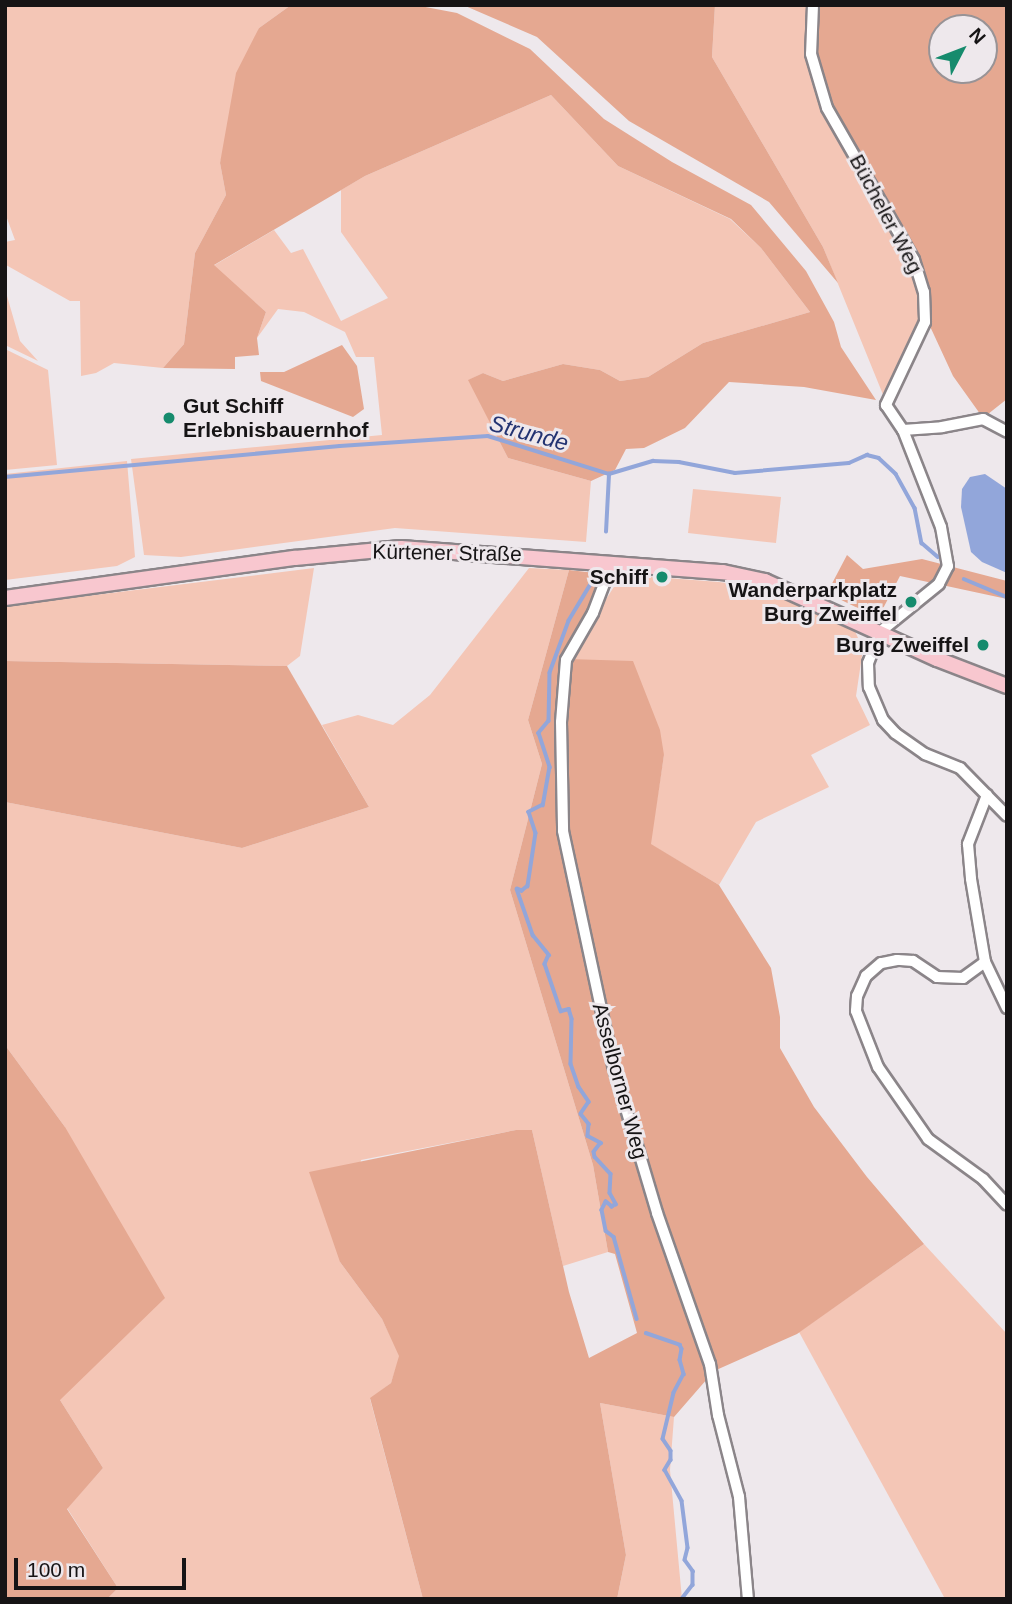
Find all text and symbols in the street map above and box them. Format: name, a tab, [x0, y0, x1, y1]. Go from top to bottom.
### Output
north arrow	[928, 14, 998, 84]
text: N	[965, 24, 990, 48]
street label: Bücheler Weg	[844, 150, 928, 278]
place label: Gut Schiff Erlebnisbauernhof	[183, 393, 369, 443]
water label: Strunde	[487, 409, 571, 457]
marker: Gut Schiff Erlebnisbauernhof	[161, 410, 177, 426]
street label: Kürtener Straße	[372, 539, 522, 567]
place label: Schiff	[590, 564, 648, 590]
marker: Schiff	[654, 569, 670, 585]
place label: Wanderparkplatz Burg Zweiffel	[729, 577, 897, 627]
marker: Wanderparkplatz Burg Zweiffel	[903, 594, 919, 610]
place label: Burg Zweiffel	[836, 632, 969, 658]
marker: Burg Zweiffel	[975, 637, 991, 653]
street label: Asselborner Weg	[587, 1000, 653, 1162]
scale bar	[18, 1544, 189, 1588]
text: 100 m	[27, 1558, 85, 1581]

